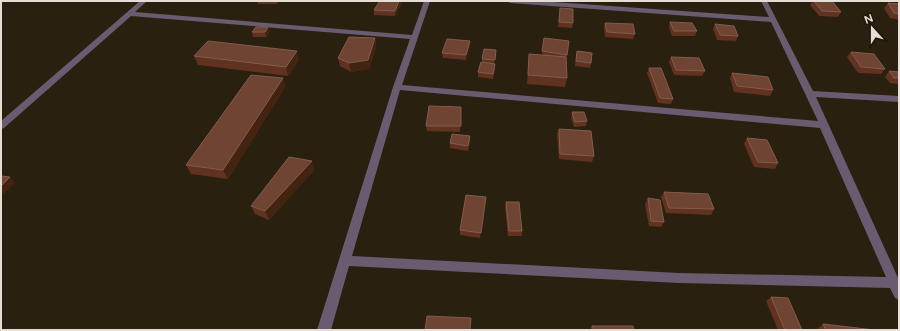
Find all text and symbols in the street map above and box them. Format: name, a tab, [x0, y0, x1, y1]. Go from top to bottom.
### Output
north arrow	[852, 8, 892, 48]
text: N	[862, 12, 875, 27]

